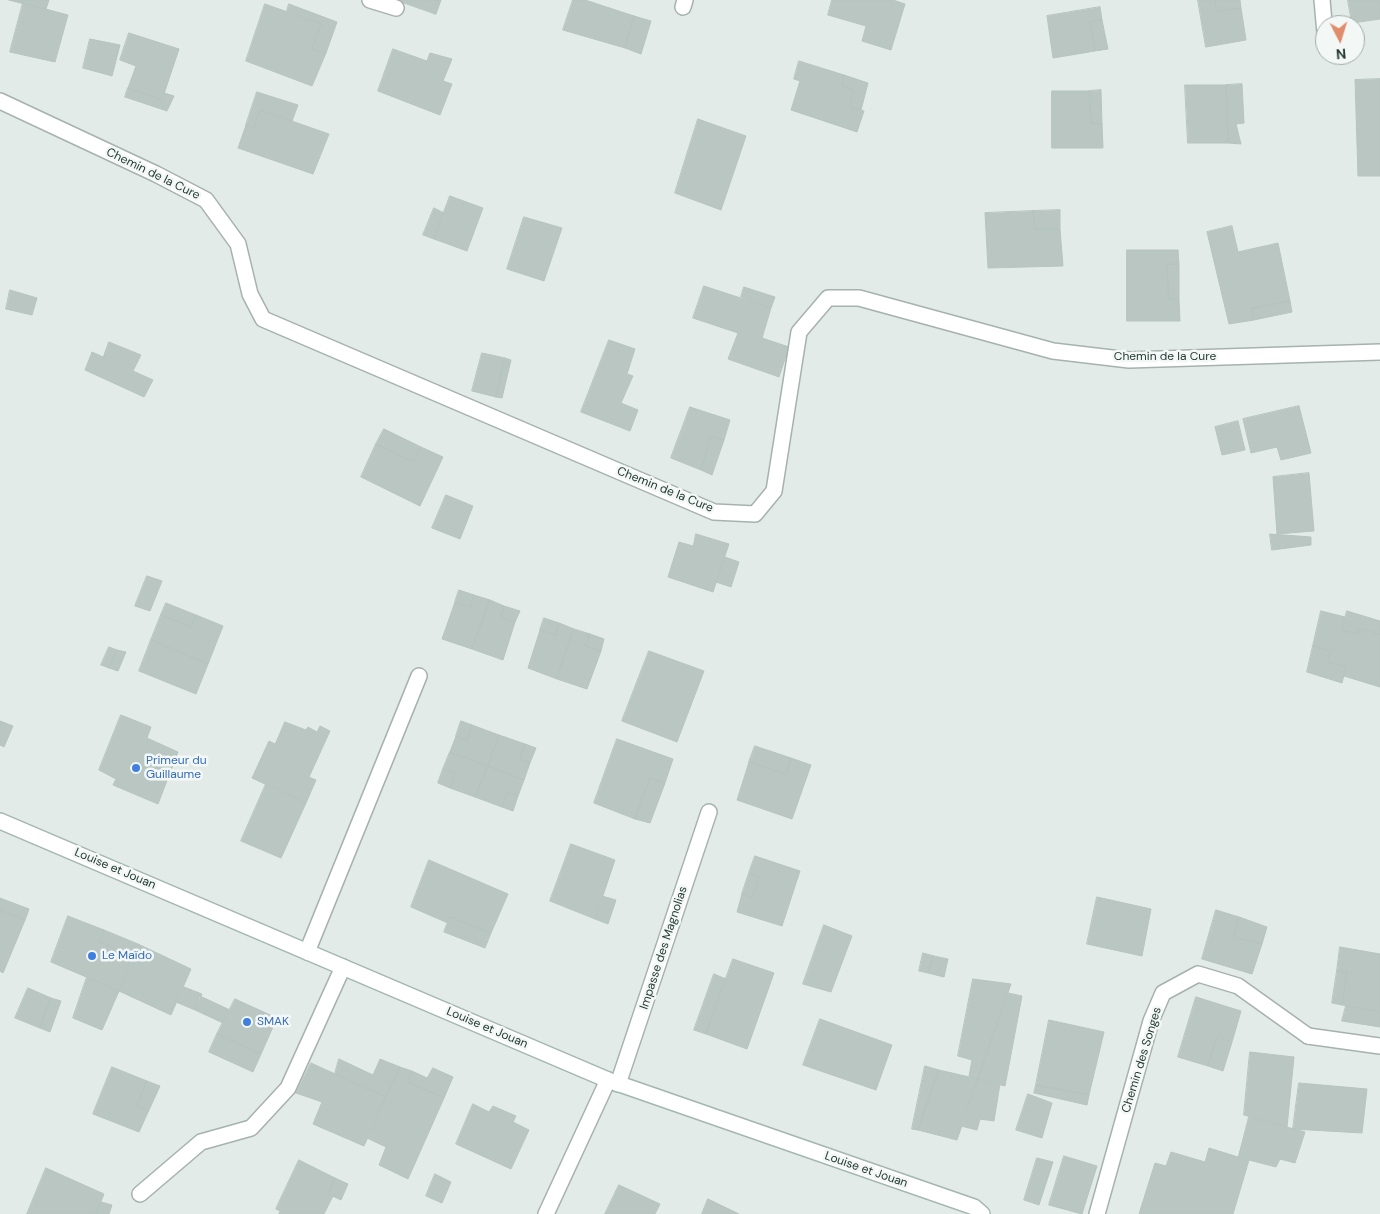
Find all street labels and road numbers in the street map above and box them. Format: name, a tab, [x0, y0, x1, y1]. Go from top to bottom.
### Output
street label: Chemin de la Cure	[104, 145, 202, 203]
street label: Chemin de la Cure	[1114, 350, 1216, 364]
street label: Chemin de la Cure	[615, 464, 715, 516]
street label: Louise et Jouan	[72, 845, 158, 893]
street label: Impasse des Magnolias	[637, 885, 691, 1011]
street label: Louise et Jouan	[444, 1004, 530, 1052]
street label: Chemin des Songes	[1119, 1005, 1165, 1115]
street label: Louise et Jouan	[823, 1149, 909, 1191]

